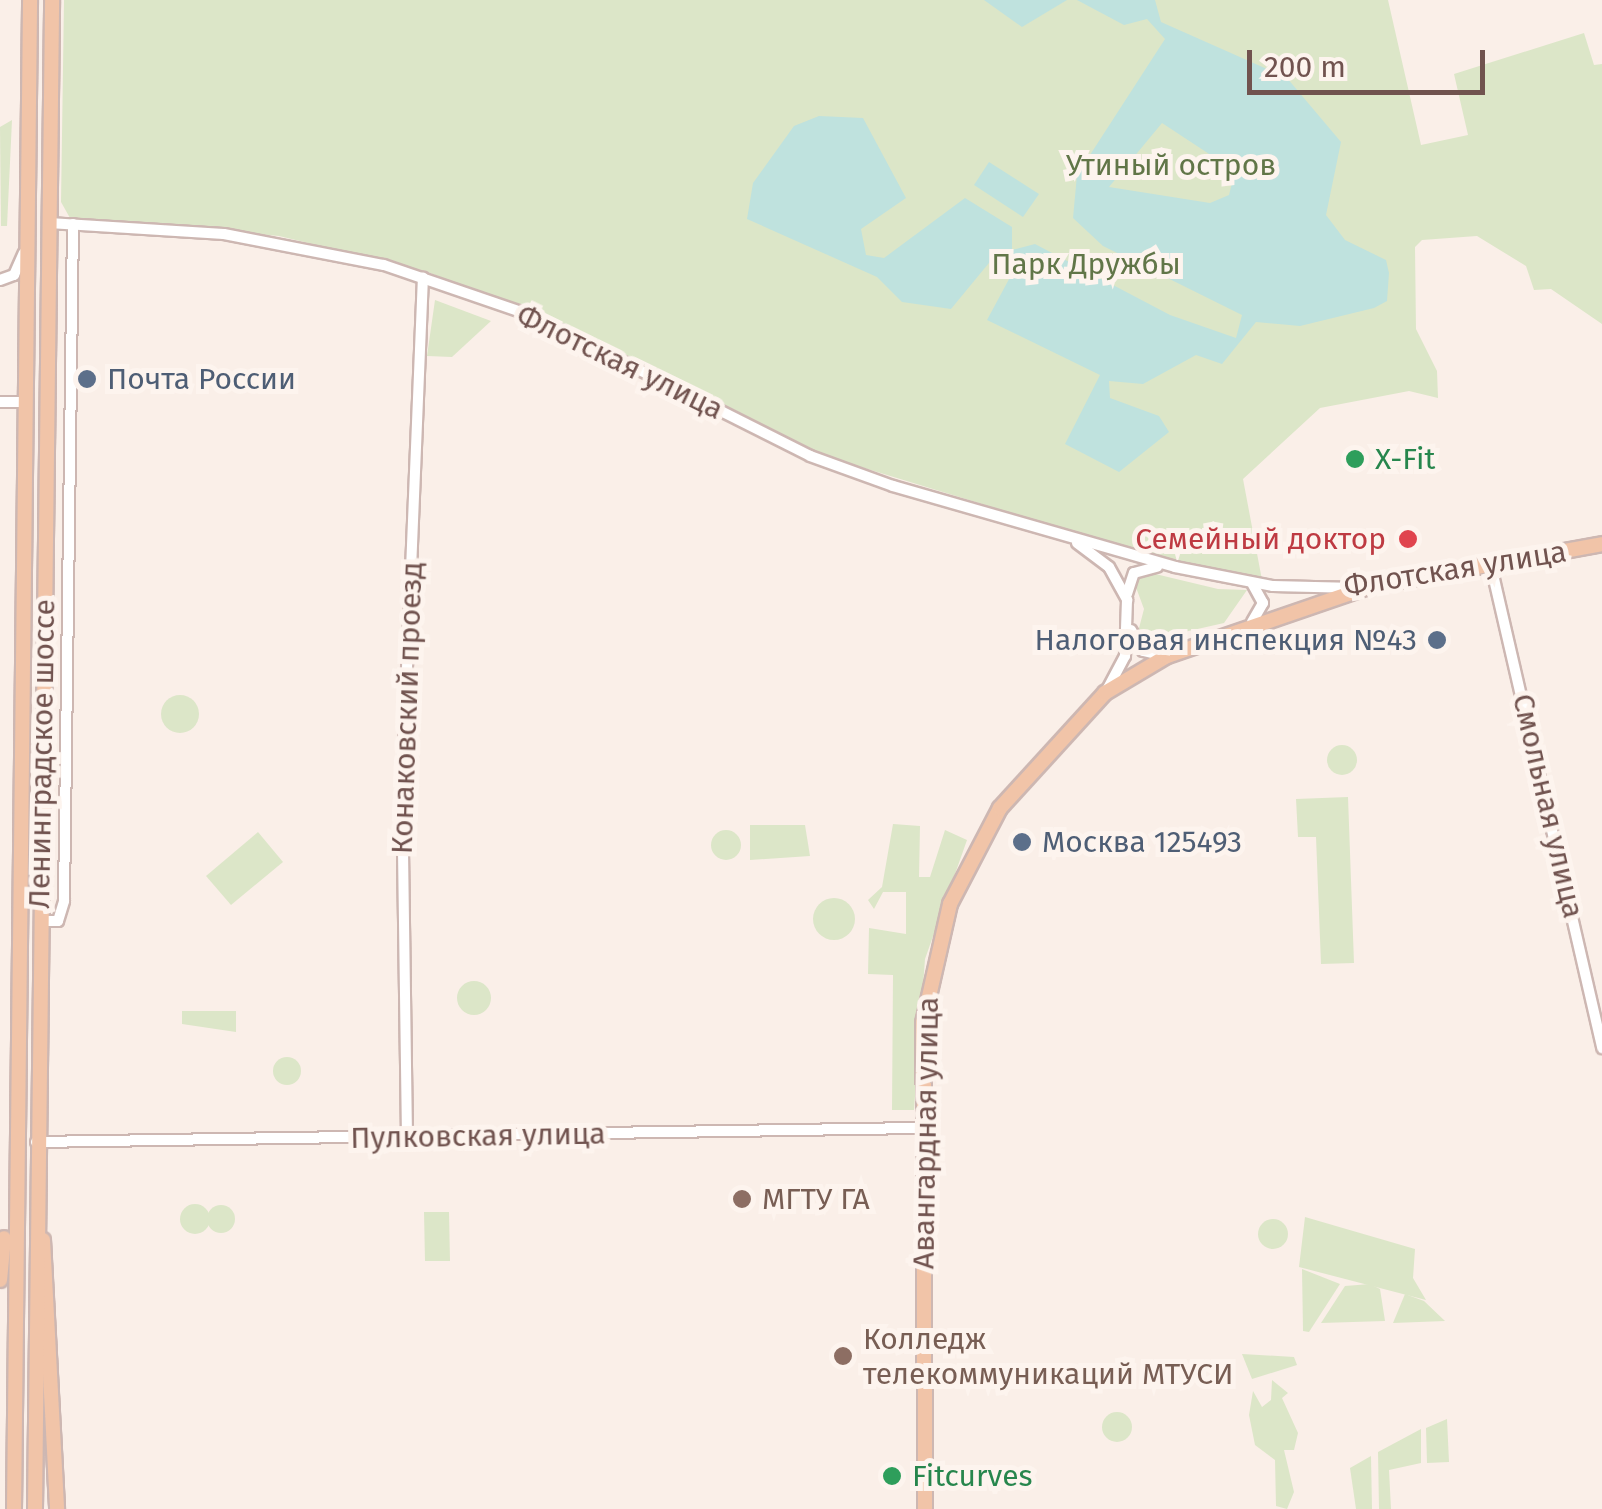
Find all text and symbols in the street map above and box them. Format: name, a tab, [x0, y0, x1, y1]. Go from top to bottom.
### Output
scale bar	[1252, 30, 1490, 92]
text: 200 m	[1264, 49, 1346, 85]
park label: Утиный остров	[1066, 147, 1276, 183]
park label: Парк Дружбы	[991, 246, 1181, 282]
street label: Флотская улица	[511, 297, 729, 427]
place label: Почта России	[107, 361, 296, 397]
marker: Почта России	[76, 368, 98, 390]
place label: X-Fit	[1375, 441, 1435, 477]
marker: X-Fit	[1344, 448, 1366, 470]
place label: Семейный доктор	[1135, 521, 1386, 557]
marker: Семейный доктор	[1395, 526, 1421, 552]
street label: Флотская улица	[1341, 534, 1569, 604]
street label: Конаковский проезд	[384, 561, 430, 855]
street label: Ленинградское шоссе	[21, 599, 63, 909]
place label: Налоговая инспекция №43	[1035, 622, 1417, 658]
marker: Налоговая инспекция №43	[1426, 629, 1448, 651]
street label: Смольная улица	[1505, 690, 1591, 922]
place label: Москва 125493	[1042, 824, 1242, 860]
marker: Москва 125493	[1011, 831, 1033, 853]
street label: Авангардная улица	[906, 997, 946, 1269]
street label: Пулковская улица	[350, 1116, 606, 1156]
place label: МГТУ ГА	[762, 1181, 870, 1217]
marker: МГТУ ГА	[731, 1188, 753, 1210]
place label: Колледж телекоммуникаций МТУСИ	[863, 1321, 1234, 1392]
marker: Колледж телекоммуникаций МТУСИ	[832, 1345, 854, 1367]
place label: Fitcurves	[912, 1458, 1033, 1494]
marker: Fitcurves	[881, 1465, 903, 1487]

